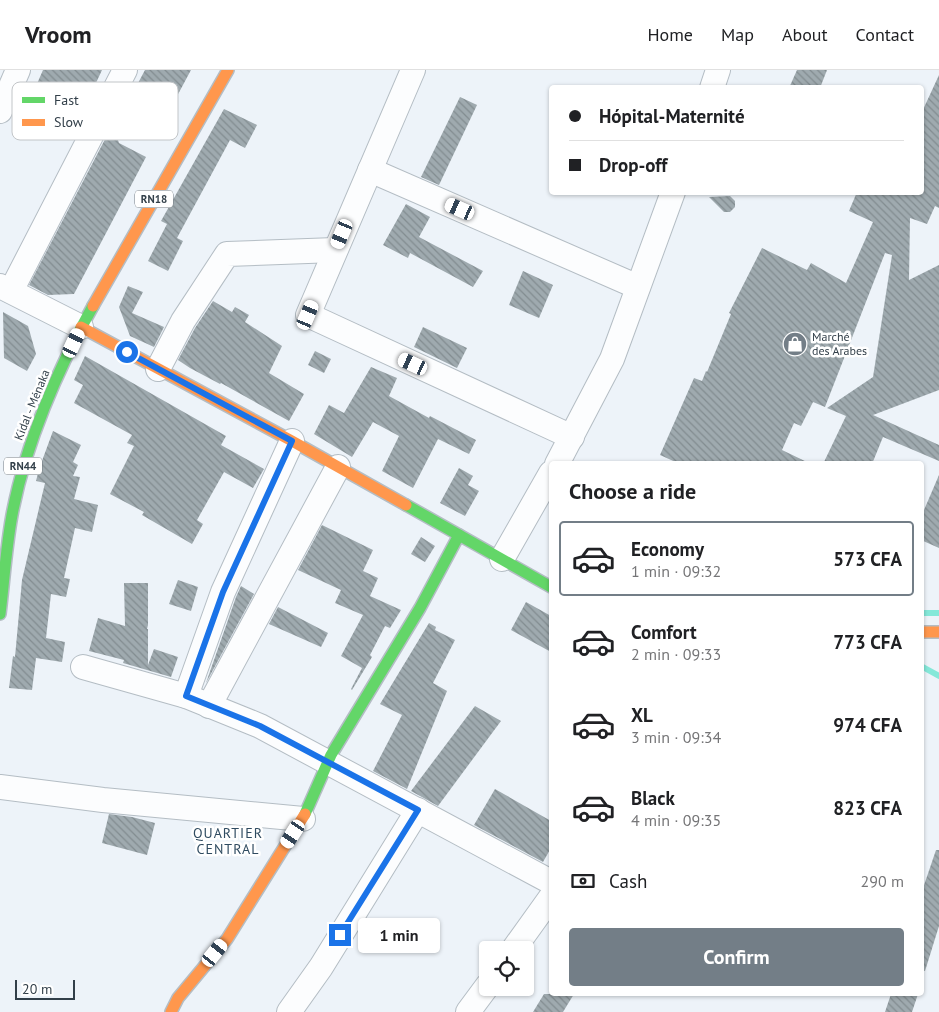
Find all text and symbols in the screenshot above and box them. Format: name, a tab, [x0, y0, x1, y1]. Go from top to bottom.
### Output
text: Vroom	[25, 19, 92, 50]
text: Home	[647, 23, 693, 46]
text: Map	[721, 23, 754, 46]
text: About	[782, 23, 828, 46]
text: Contact	[856, 23, 914, 46]
legend	[12, 82, 178, 140]
text: Fast	[54, 91, 79, 109]
text: Hópital-Maternité	[599, 104, 745, 128]
text: Slow	[54, 113, 84, 131]
text: Drop-off	[599, 153, 667, 177]
road number: RN18	[135, 190, 173, 208]
car	[443, 196, 476, 222]
car	[329, 217, 354, 251]
car	[295, 298, 320, 332]
car	[60, 326, 87, 360]
place label: Marché des Arabes	[812, 329, 867, 358]
shop icon: Marché des Arabes	[782, 331, 808, 357]
route start	[116, 341, 138, 363]
car	[396, 351, 429, 377]
street label: Kidal - Ménaka	[11, 367, 53, 442]
road number: RN44	[4, 458, 42, 474]
text: Choose a ride	[569, 477, 696, 505]
icon: car	[571, 536, 616, 581]
text: Economy	[631, 537, 704, 561]
text: 573 CFA	[833, 547, 902, 571]
text: 1 min · 09:32	[631, 561, 721, 581]
icon: car	[571, 619, 616, 664]
text: Comfort	[631, 620, 697, 644]
text: 773 CFA	[833, 630, 902, 654]
text: 2 min · 09:33	[631, 644, 721, 664]
icon: car	[571, 702, 616, 747]
text: XL	[631, 703, 653, 727]
text: 974 CFA	[833, 713, 902, 737]
text: 3 min · 09:34	[631, 727, 721, 747]
icon: car	[571, 785, 616, 830]
text: Black	[631, 786, 675, 810]
text: 823 CFA	[833, 796, 902, 820]
text: 4 min · 09:35	[631, 810, 721, 830]
car	[278, 817, 307, 851]
district label: QUARTIER CENTRAL	[193, 824, 263, 858]
icon: cash	[569, 867, 597, 895]
text: Cash	[609, 869, 647, 893]
text: 290 m	[861, 871, 904, 891]
callout: 1 min	[358, 918, 440, 952]
route end	[329, 924, 351, 946]
text: 1 min	[379, 925, 419, 945]
button: Confirm	[569, 928, 904, 986]
car	[199, 937, 230, 969]
map controls	[479, 941, 534, 996]
button: locate	[479, 941, 534, 996]
scale bar	[15, 977, 75, 1000]
text: 20 m	[22, 980, 52, 998]

